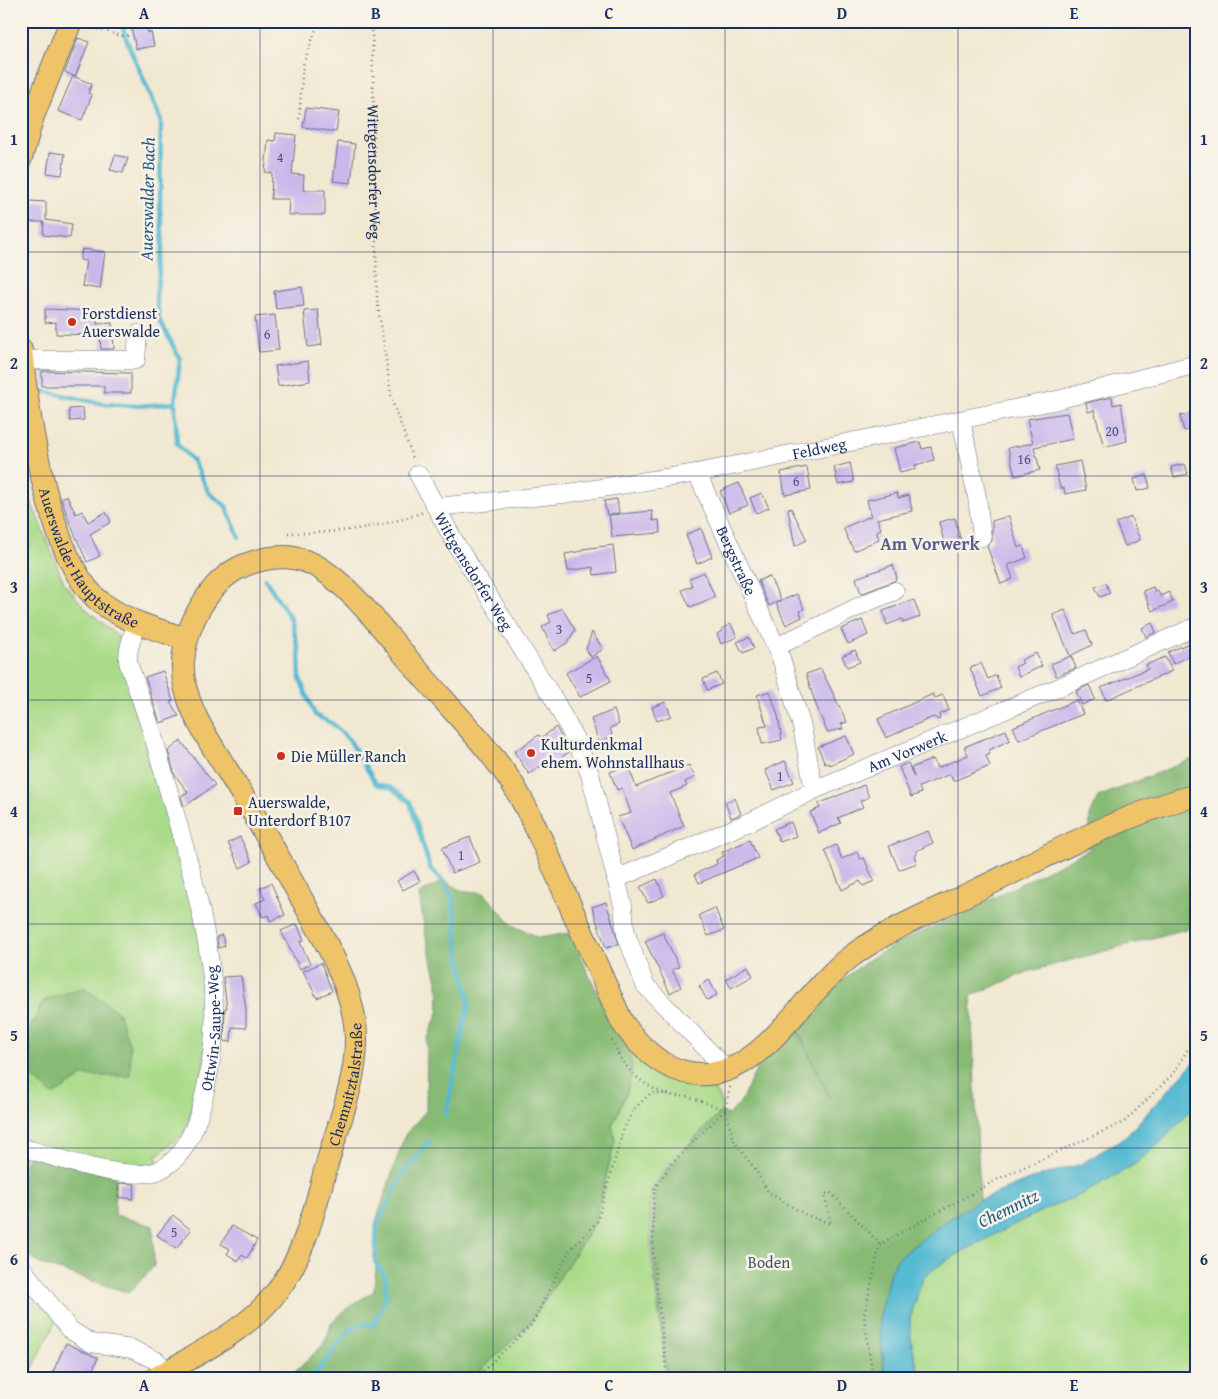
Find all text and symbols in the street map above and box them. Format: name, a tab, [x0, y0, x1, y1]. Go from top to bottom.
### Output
text: A	[139, 1, 150, 25]
text: B	[371, 1, 381, 25]
text: C	[604, 1, 614, 25]
text: D	[837, 1, 847, 25]
text: E	[1070, 1, 1079, 25]
street label: Wittgensdorfer Weg	[362, 104, 388, 240]
text: 1	[10, 127, 18, 151]
text: 1	[1200, 127, 1208, 151]
water label: Auerswalder Bach	[132, 137, 162, 262]
house number: 4	[277, 147, 284, 167]
place label: Forstdienst Auerswalde	[82, 301, 160, 343]
marker: Forstdienst Auerswalde	[66, 316, 78, 328]
house number: 6	[264, 324, 271, 344]
text: 2	[10, 351, 18, 375]
text: 2	[1200, 351, 1208, 375]
house number: 20	[1105, 421, 1119, 441]
street label: Feldweg	[790, 431, 848, 465]
house number: 16	[1017, 449, 1031, 469]
house number: 6	[793, 471, 800, 491]
street label: Auerswalder Hauptstraße	[33, 485, 143, 634]
street label: Wittgensdorfer Weg	[429, 507, 519, 635]
street label: Bergstraße	[710, 522, 763, 599]
district label: Am Vorwerk	[880, 530, 981, 557]
text: 3	[10, 575, 18, 599]
text: 3	[1200, 575, 1208, 599]
house number: 3	[556, 619, 562, 639]
house number: 5	[586, 668, 592, 688]
street label: Am Vorwerk	[864, 723, 951, 778]
place label: Kulturdenkmal ehem. Wohnstallhaus	[541, 732, 685, 774]
place label: Die Müller Ranch	[291, 744, 406, 768]
marker: Kulturdenkmal ehem. Wohnstallhaus	[525, 747, 537, 759]
marker: Die Müller Ranch	[275, 750, 287, 762]
house number: 1	[777, 766, 783, 786]
place label: Auerswalde, Unterdorf B107	[248, 790, 352, 832]
text: 4	[10, 799, 18, 823]
text: 4	[1200, 799, 1208, 823]
marker: Auerswalde, Unterdorf B107	[232, 805, 244, 817]
house number: 1	[458, 845, 464, 865]
street label: Ottwin-Saupe-Weg	[194, 964, 226, 1093]
street label: Chemnitztalstraße	[321, 1022, 368, 1149]
text: 5	[10, 1023, 18, 1047]
text: 5	[1200, 1023, 1208, 1047]
water label: Chemnitz	[973, 1182, 1043, 1234]
house number: 5	[171, 1222, 177, 1242]
text: 6	[10, 1247, 18, 1271]
text: 6	[1200, 1247, 1208, 1271]
park label: Boden	[748, 1250, 790, 1274]
text: A	[139, 1373, 150, 1397]
text: B	[371, 1373, 381, 1397]
text: C	[604, 1373, 614, 1397]
text: D	[837, 1373, 847, 1397]
text: E	[1070, 1373, 1079, 1397]

